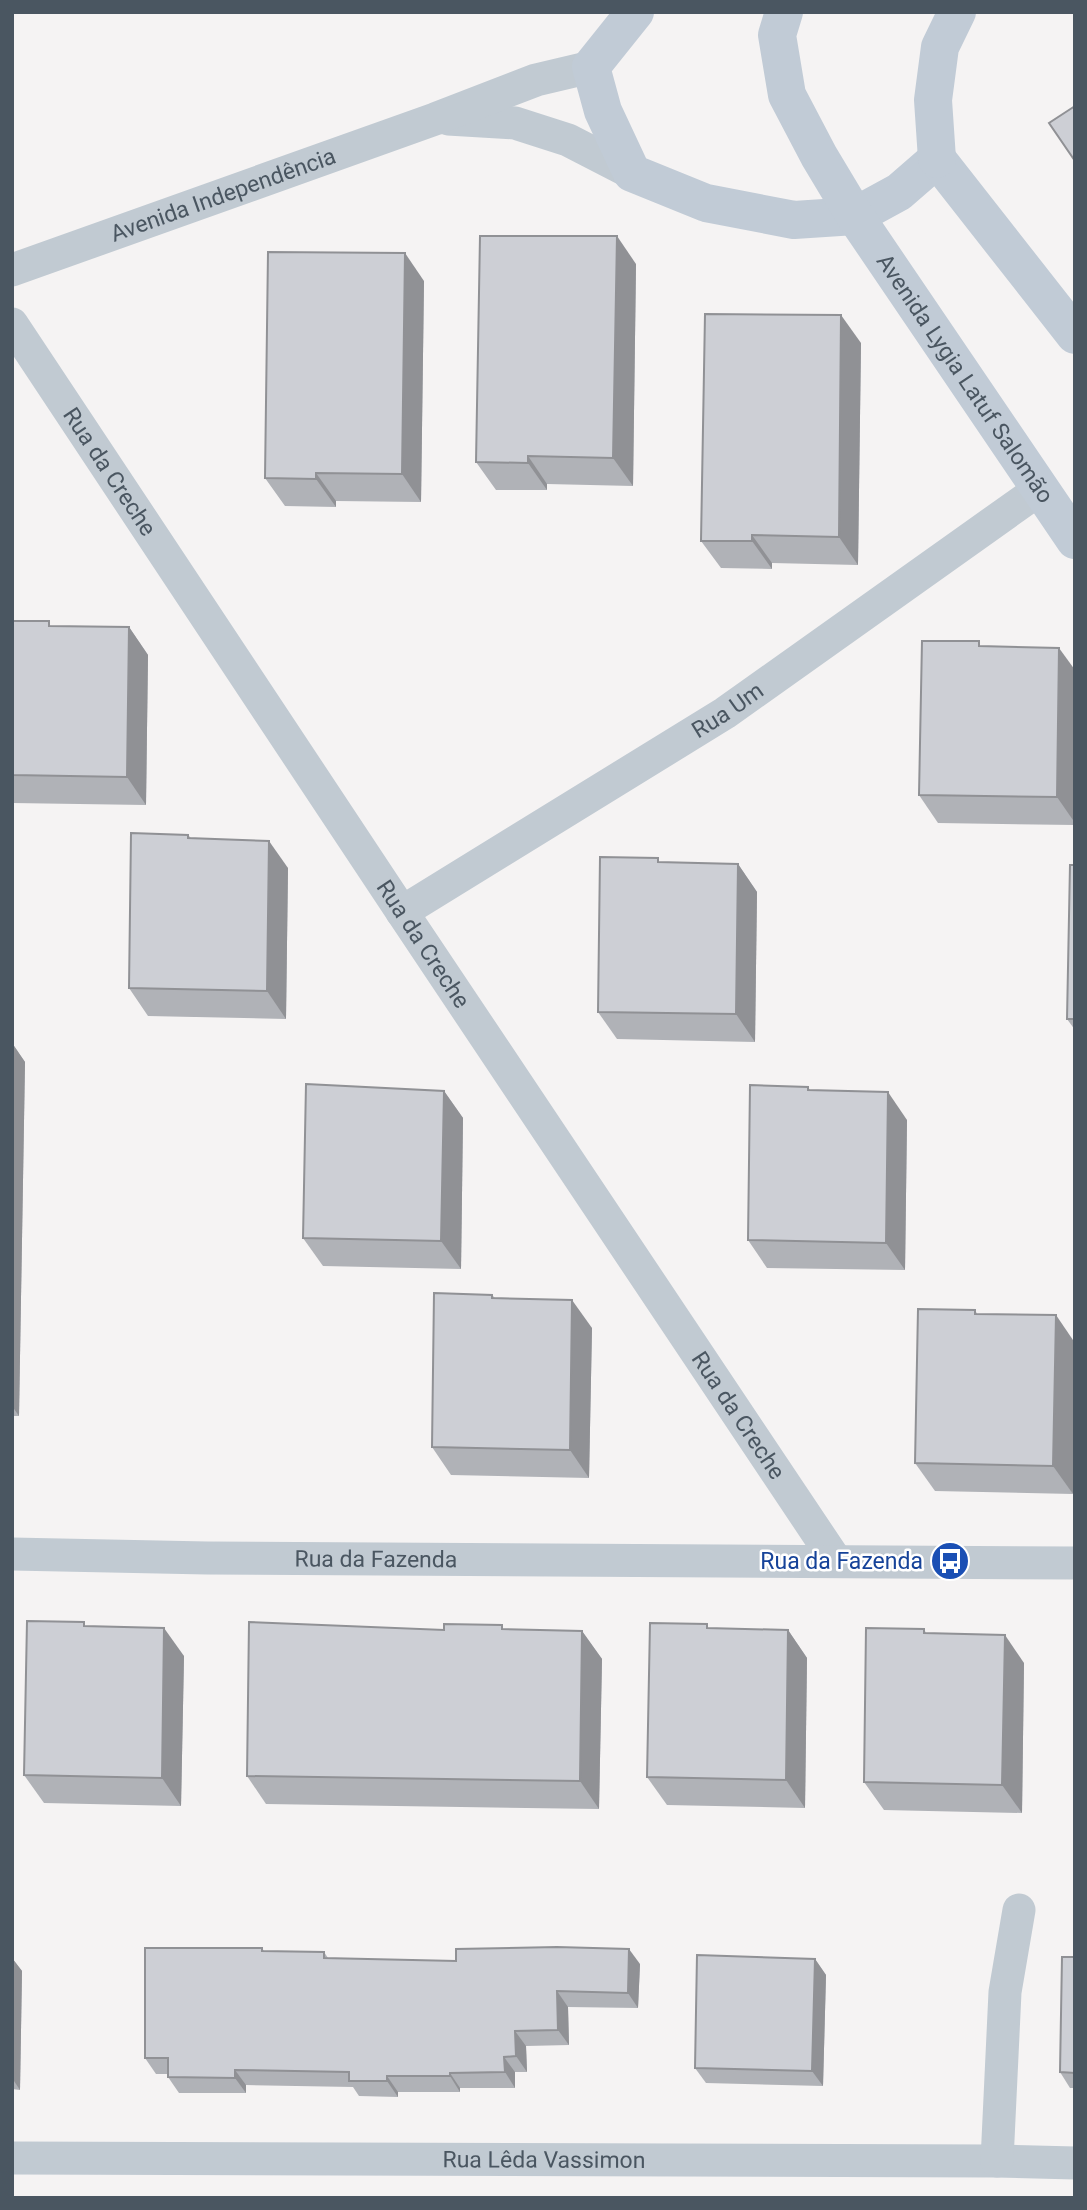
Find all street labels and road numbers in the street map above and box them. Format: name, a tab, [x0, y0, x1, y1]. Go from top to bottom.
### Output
street label: Avenida Independência	[107, 143, 339, 248]
street label: Avenida Lygia Latuf Salomão	[871, 249, 1059, 508]
street label: Rua da Creche	[57, 403, 162, 541]
street label: Rua Um	[687, 677, 769, 744]
street label: Rua da Creche	[371, 875, 475, 1013]
street label: Rua da Creche	[686, 1347, 790, 1485]
street label: Rua da Fazenda	[294, 1546, 457, 1573]
street label: Rua Lêda Vassimon	[442, 2146, 645, 2174]

